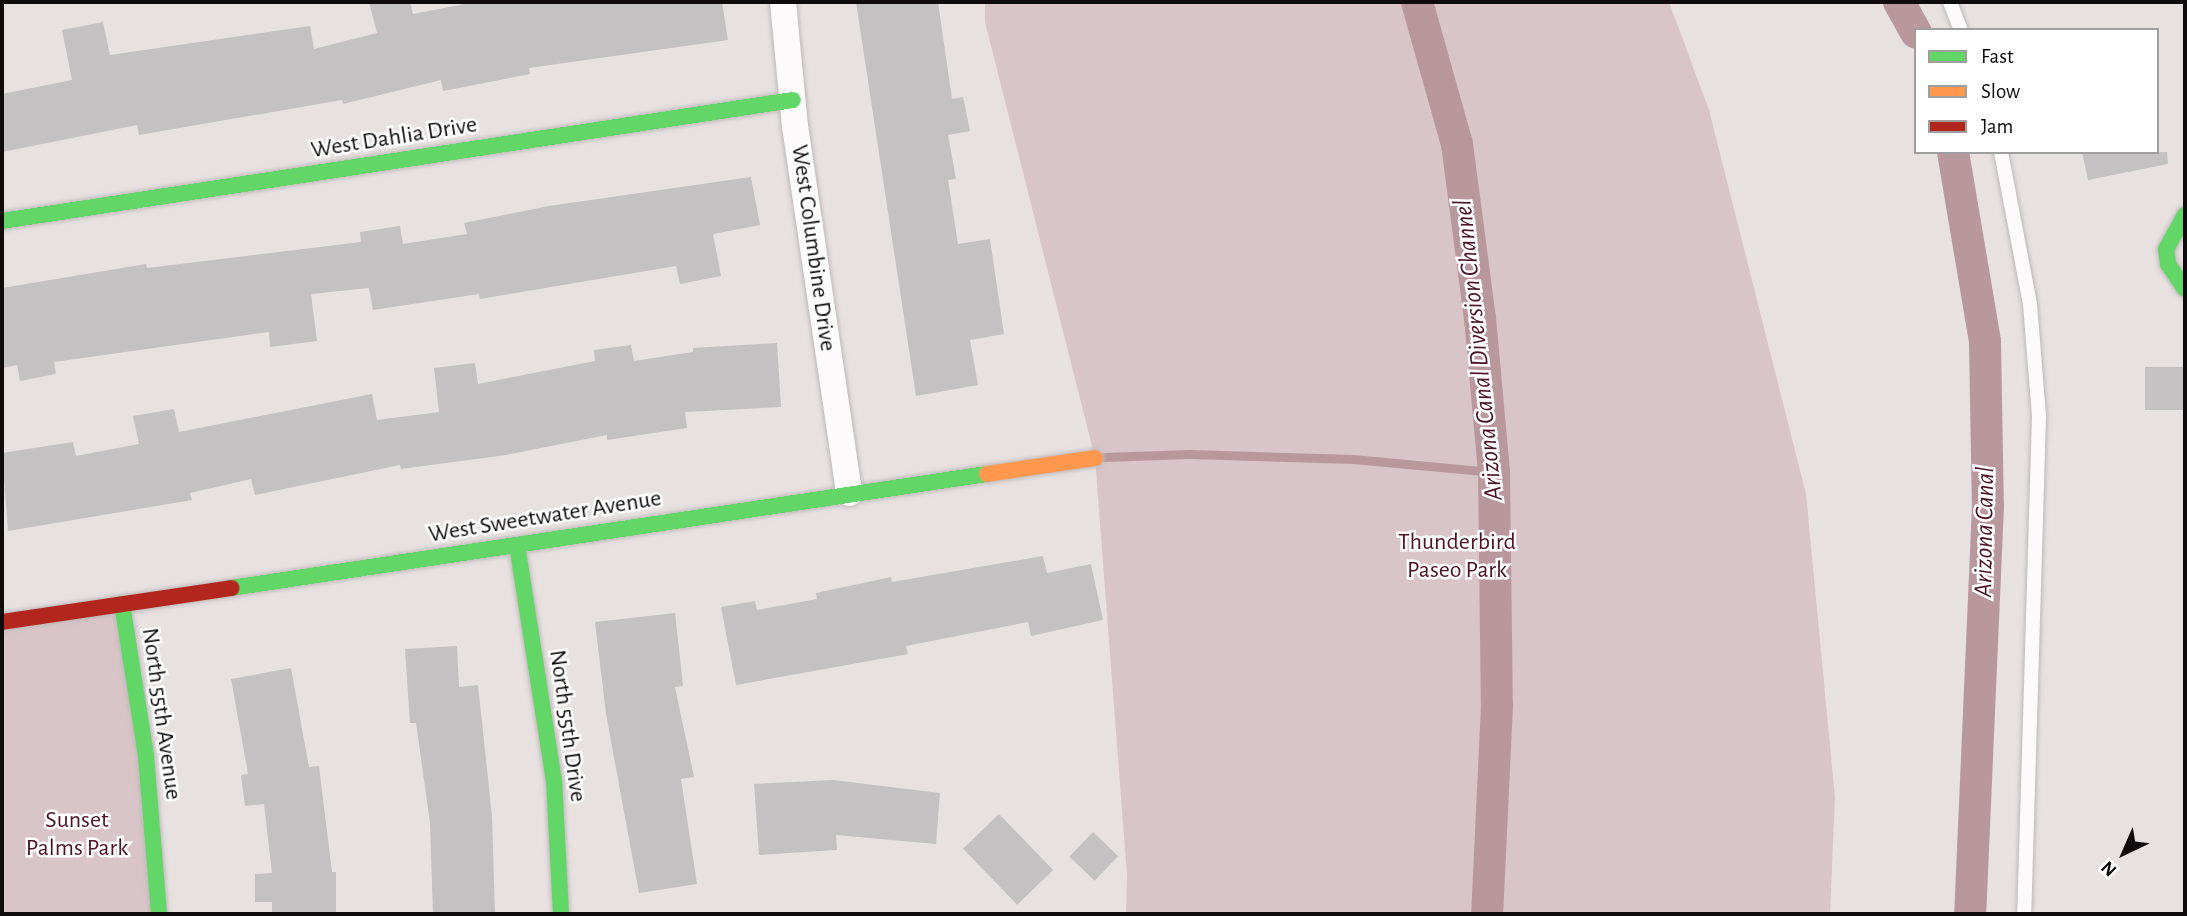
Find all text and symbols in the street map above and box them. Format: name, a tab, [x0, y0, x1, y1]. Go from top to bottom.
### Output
legend	[1914, 28, 2159, 154]
text: Fast	[1981, 46, 2014, 67]
text: Slow	[1981, 81, 2020, 102]
street label: West Dahlia Drive	[309, 111, 479, 165]
text: Jam	[1981, 116, 2013, 137]
street label: West Columbine Drive	[784, 143, 842, 353]
water label: Arizona Canal Diversion Channel	[1448, 198, 1510, 502]
water label: Arizona Canal	[1968, 466, 2002, 598]
street label: West Sweetwater Avenue	[427, 484, 663, 550]
park label: Thunderbird Paseo Park	[1398, 529, 1516, 585]
street label: North 55th Avenue	[135, 626, 187, 802]
street label: North 55th Drive	[542, 648, 592, 804]
park label: Sunset Palms Park	[26, 807, 128, 863]
north arrow	[2089, 818, 2159, 888]
text: N	[2098, 857, 2120, 880]

